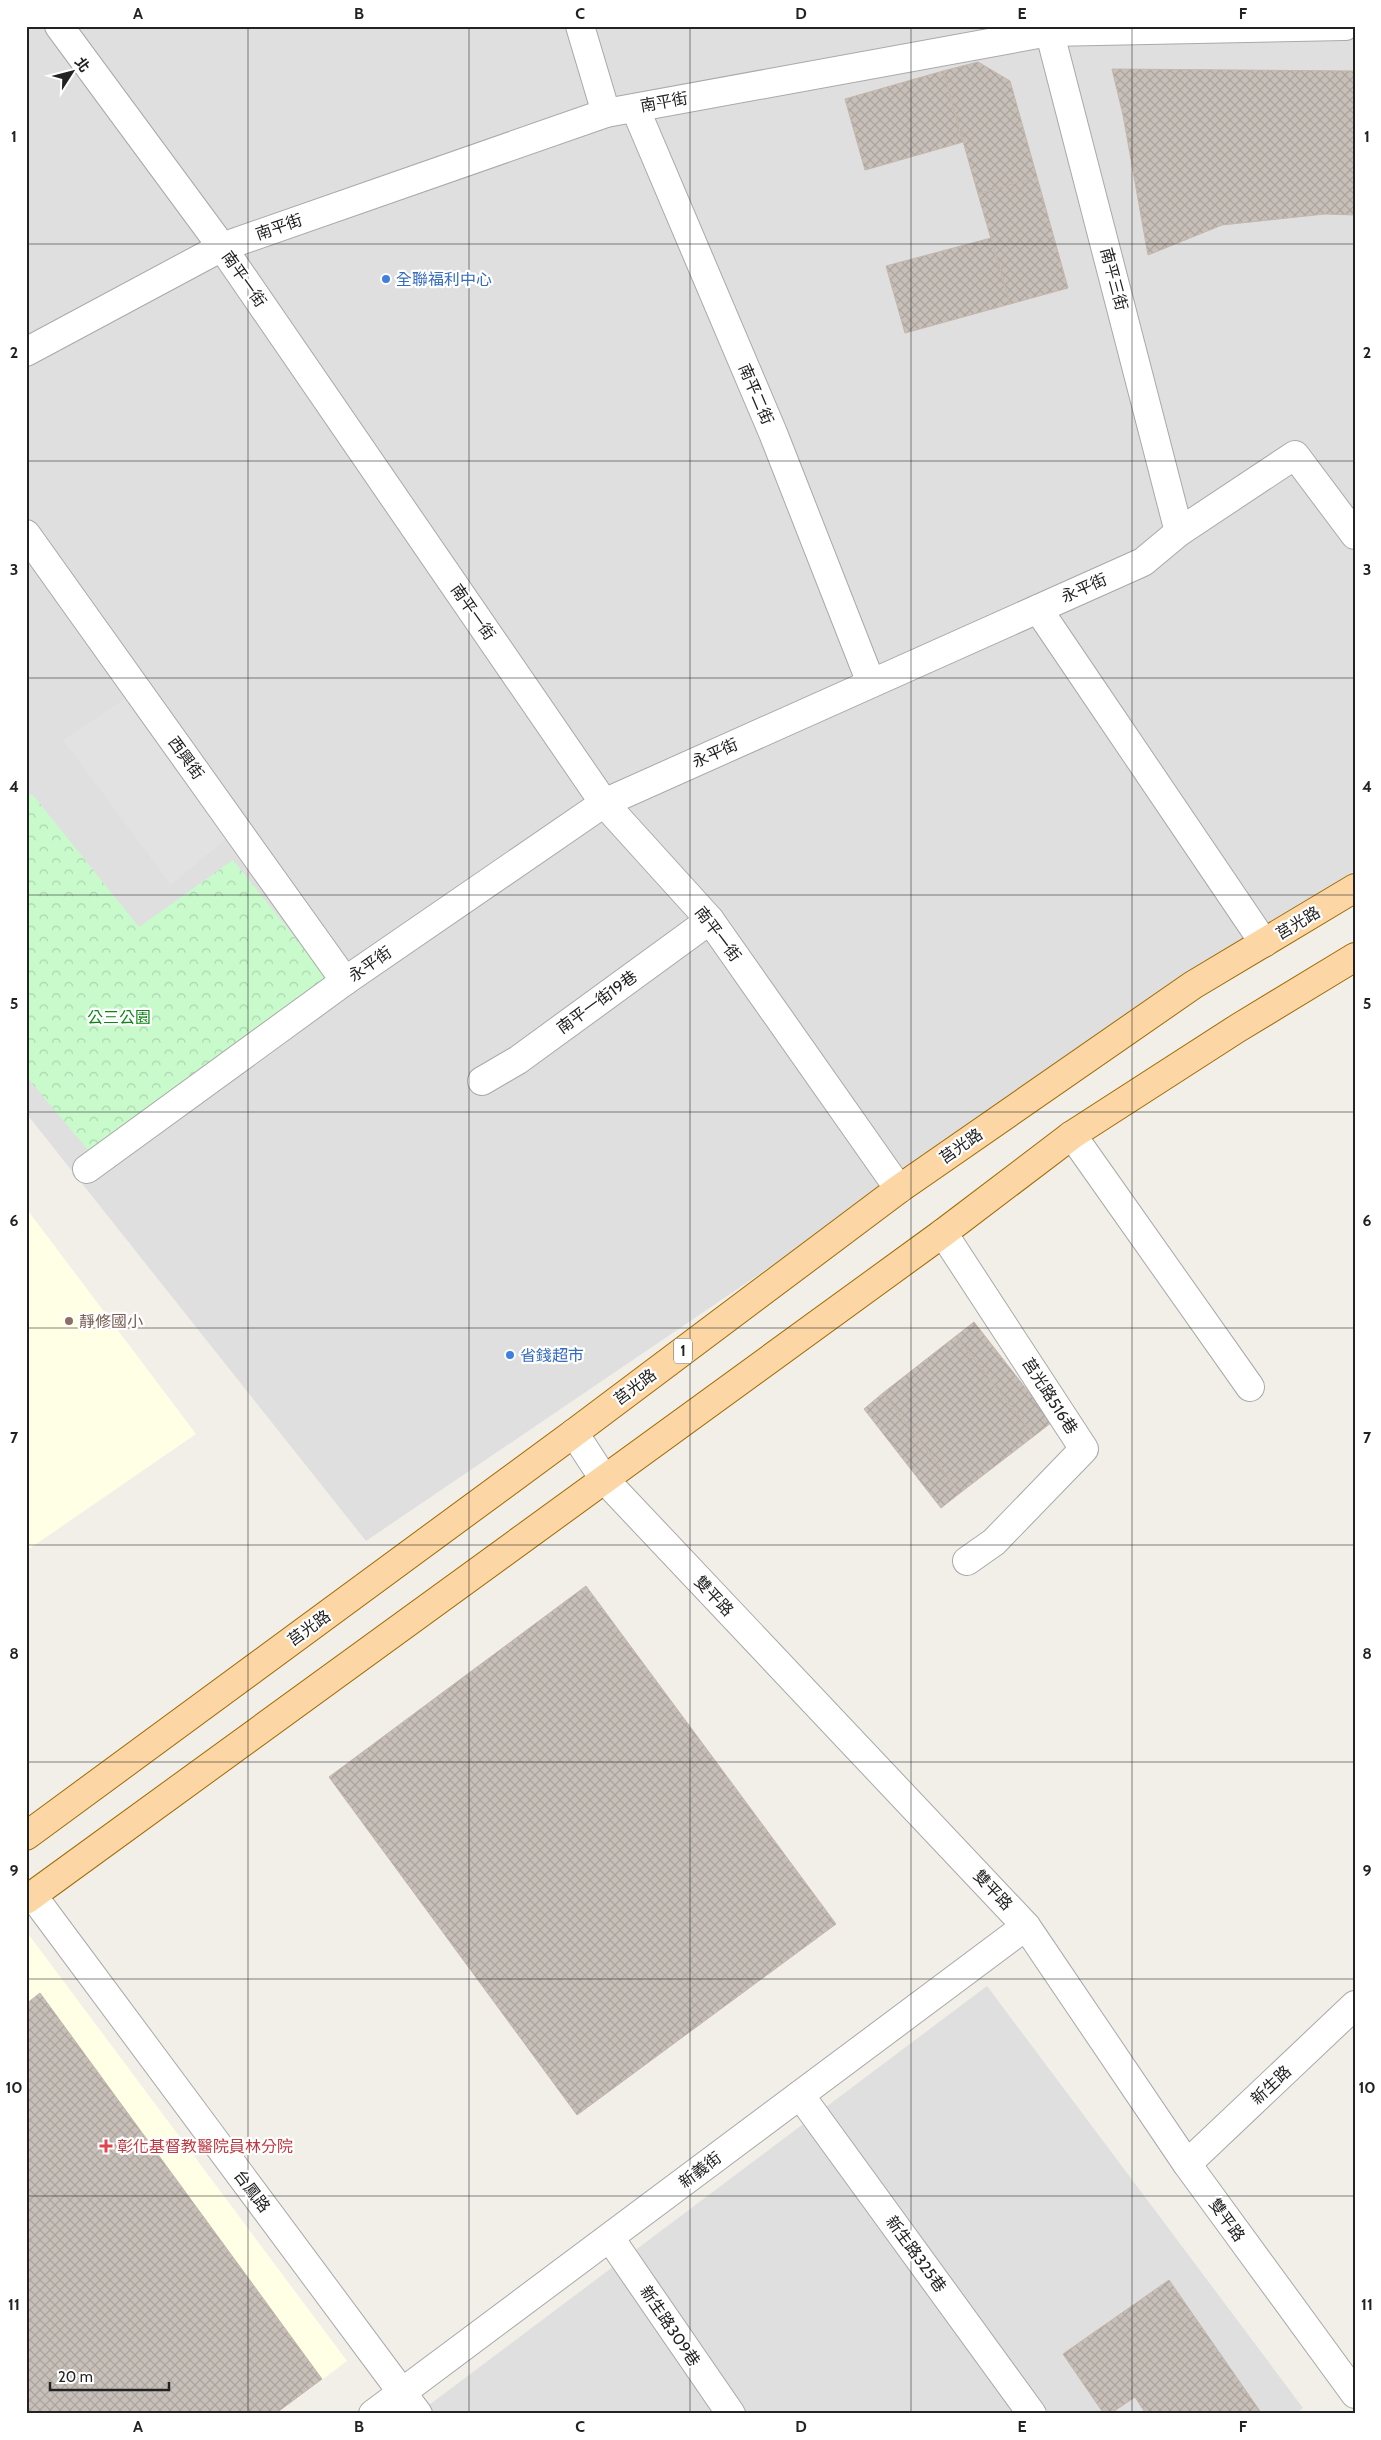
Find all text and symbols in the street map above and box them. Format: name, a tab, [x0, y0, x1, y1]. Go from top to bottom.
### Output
text: A	[133, 4, 143, 23]
text: B	[354, 4, 364, 23]
text: C	[575, 4, 585, 23]
text: D	[795, 4, 807, 23]
text: E	[1017, 4, 1027, 23]
text: F	[1239, 4, 1248, 23]
north arrow	[48, 48, 98, 98]
text: 北	[71, 53, 94, 75]
street label: 南平街	[639, 88, 689, 116]
text: 1	[11, 127, 17, 146]
text: 1	[1364, 127, 1370, 146]
street label: 南平街	[253, 210, 305, 244]
street label: 南平三街	[1097, 246, 1131, 312]
street label: 南平一街	[218, 247, 270, 311]
place label: 全聯福利中心	[396, 270, 492, 289]
marker: 全聯福利中心	[380, 273, 392, 285]
text: 2	[10, 343, 18, 362]
text: 2	[1363, 343, 1371, 362]
street label: 南平二街	[735, 361, 777, 427]
text: 3	[10, 560, 18, 579]
text: 3	[1363, 560, 1371, 579]
street label: 永平街	[1058, 570, 1110, 606]
street label: 南平一街	[447, 580, 499, 644]
street label: 西興街	[164, 733, 208, 783]
street label: 永平街	[689, 735, 741, 771]
text: 4	[9, 777, 19, 796]
text: 4	[1362, 777, 1372, 796]
street label: 莒光路	[1273, 902, 1323, 944]
street label: 南平一街	[691, 903, 745, 965]
street label: 永平街	[345, 942, 395, 986]
street label: 南平一街19巷	[553, 967, 641, 1037]
text: 5	[10, 994, 18, 1013]
text: 5	[1363, 994, 1371, 1013]
park label: 公三公園	[87, 1008, 151, 1027]
street label: 莒光路	[936, 1124, 986, 1168]
text: 6	[10, 1211, 19, 1230]
text: 6	[1363, 1211, 1372, 1230]
place label: 靜修國小	[79, 1312, 143, 1331]
marker: 靜修國小	[63, 1315, 75, 1327]
road number: 1	[674, 1338, 692, 1364]
place label: 省錢超市	[520, 1346, 584, 1365]
marker: 省錢超市	[504, 1349, 516, 1361]
street label: 莒光路516巷	[1018, 1354, 1082, 1438]
street label: 莒光路	[610, 1365, 660, 1409]
text: 7	[10, 1428, 19, 1447]
text: 7	[1363, 1428, 1372, 1447]
street label: 雙平路	[691, 1572, 737, 1620]
street label: 莒光路	[284, 1606, 334, 1650]
text: 8	[9, 1644, 19, 1663]
text: 8	[1362, 1644, 1372, 1663]
text: 9	[10, 1861, 19, 1880]
text: 9	[1363, 1861, 1372, 1880]
street label: 雙平路	[970, 1866, 1016, 1914]
street label: 新生路	[1247, 2062, 1295, 2108]
text: 10	[5, 2078, 23, 2097]
text: 10	[1358, 2078, 1376, 2097]
place label: 彰化基督教醫院員林分院	[117, 2137, 293, 2156]
marker: 彰化基督教醫院員林分院	[99, 2139, 113, 2153]
street label: 新義街	[675, 2148, 725, 2192]
street label: 台鳳路	[230, 2166, 274, 2216]
street label: 雙平路	[1205, 2195, 1249, 2245]
street label: 新生路325巷	[882, 2212, 950, 2296]
street label: 新生路309巷	[636, 2282, 704, 2370]
text: 11	[8, 2295, 20, 2314]
text: 11	[1361, 2295, 1373, 2314]
scale bar	[50, 2360, 169, 2392]
text: 20 m	[58, 2368, 93, 2386]
text: A	[133, 2417, 143, 2436]
text: B	[354, 2417, 364, 2436]
text: C	[575, 2417, 585, 2436]
text: D	[795, 2417, 807, 2436]
text: E	[1017, 2417, 1027, 2436]
text: F	[1239, 2417, 1248, 2436]

